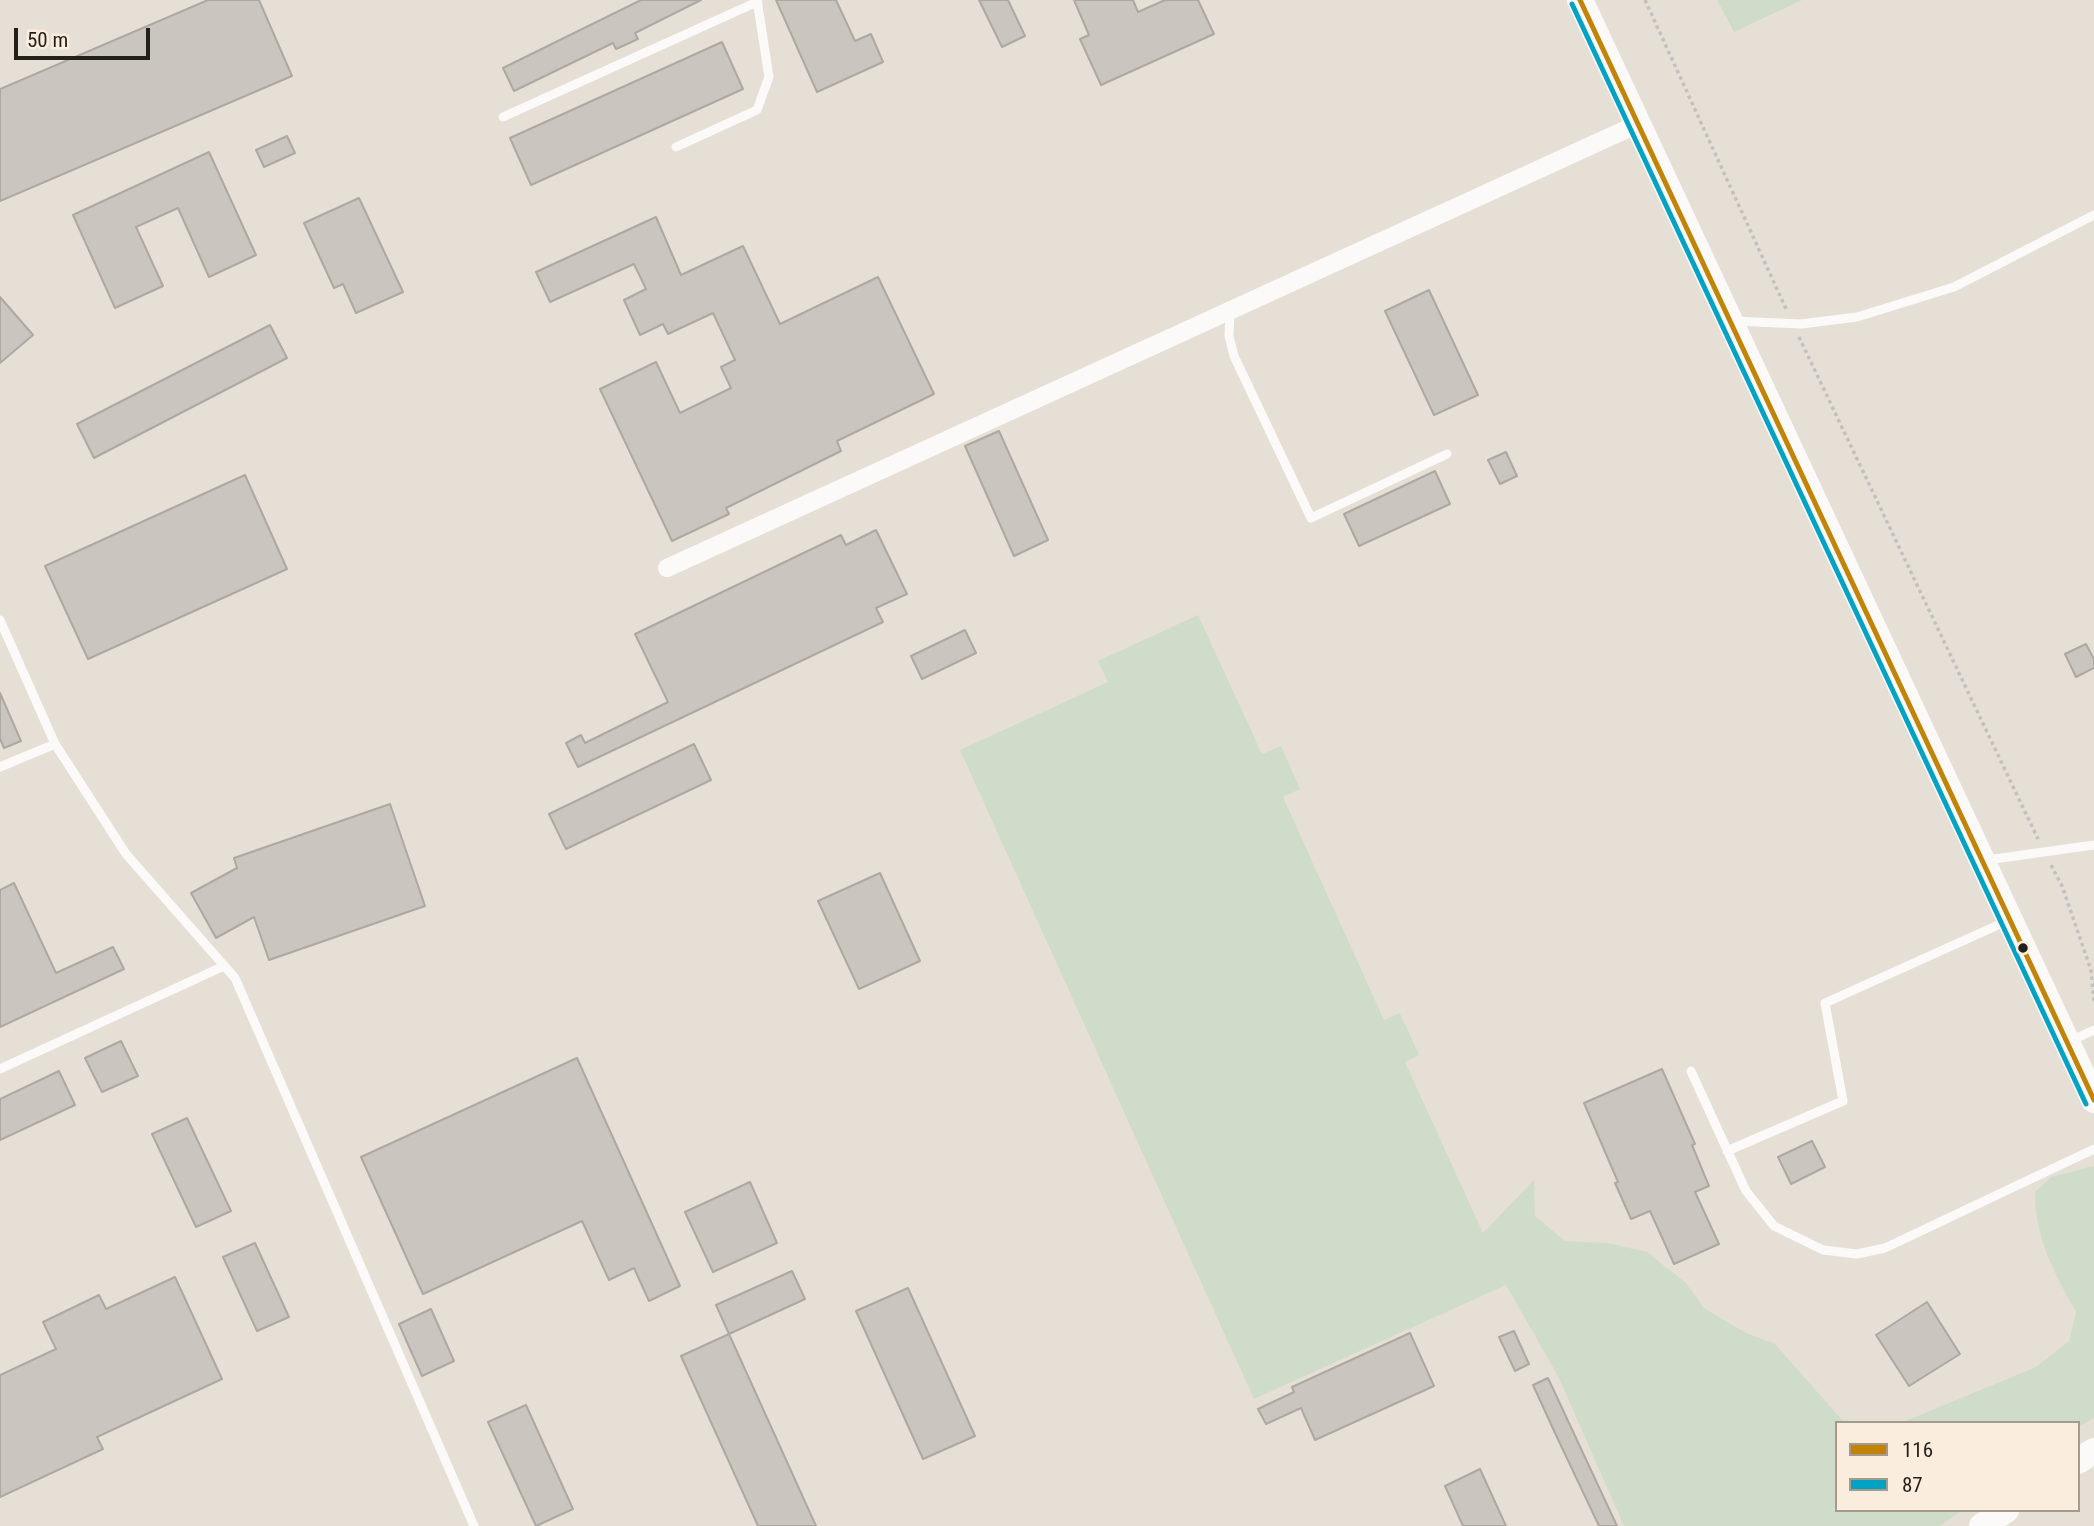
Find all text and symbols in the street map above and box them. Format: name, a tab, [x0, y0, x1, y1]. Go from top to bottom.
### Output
scale bar	[18, 14, 154, 58]
text: 50 m	[27, 28, 68, 52]
unlabelled marker	[2016, 941, 2030, 955]
legend	[1835, 1421, 2080, 1512]
text: 116	[1902, 1438, 1933, 1462]
text: 87	[1902, 1473, 1923, 1497]

